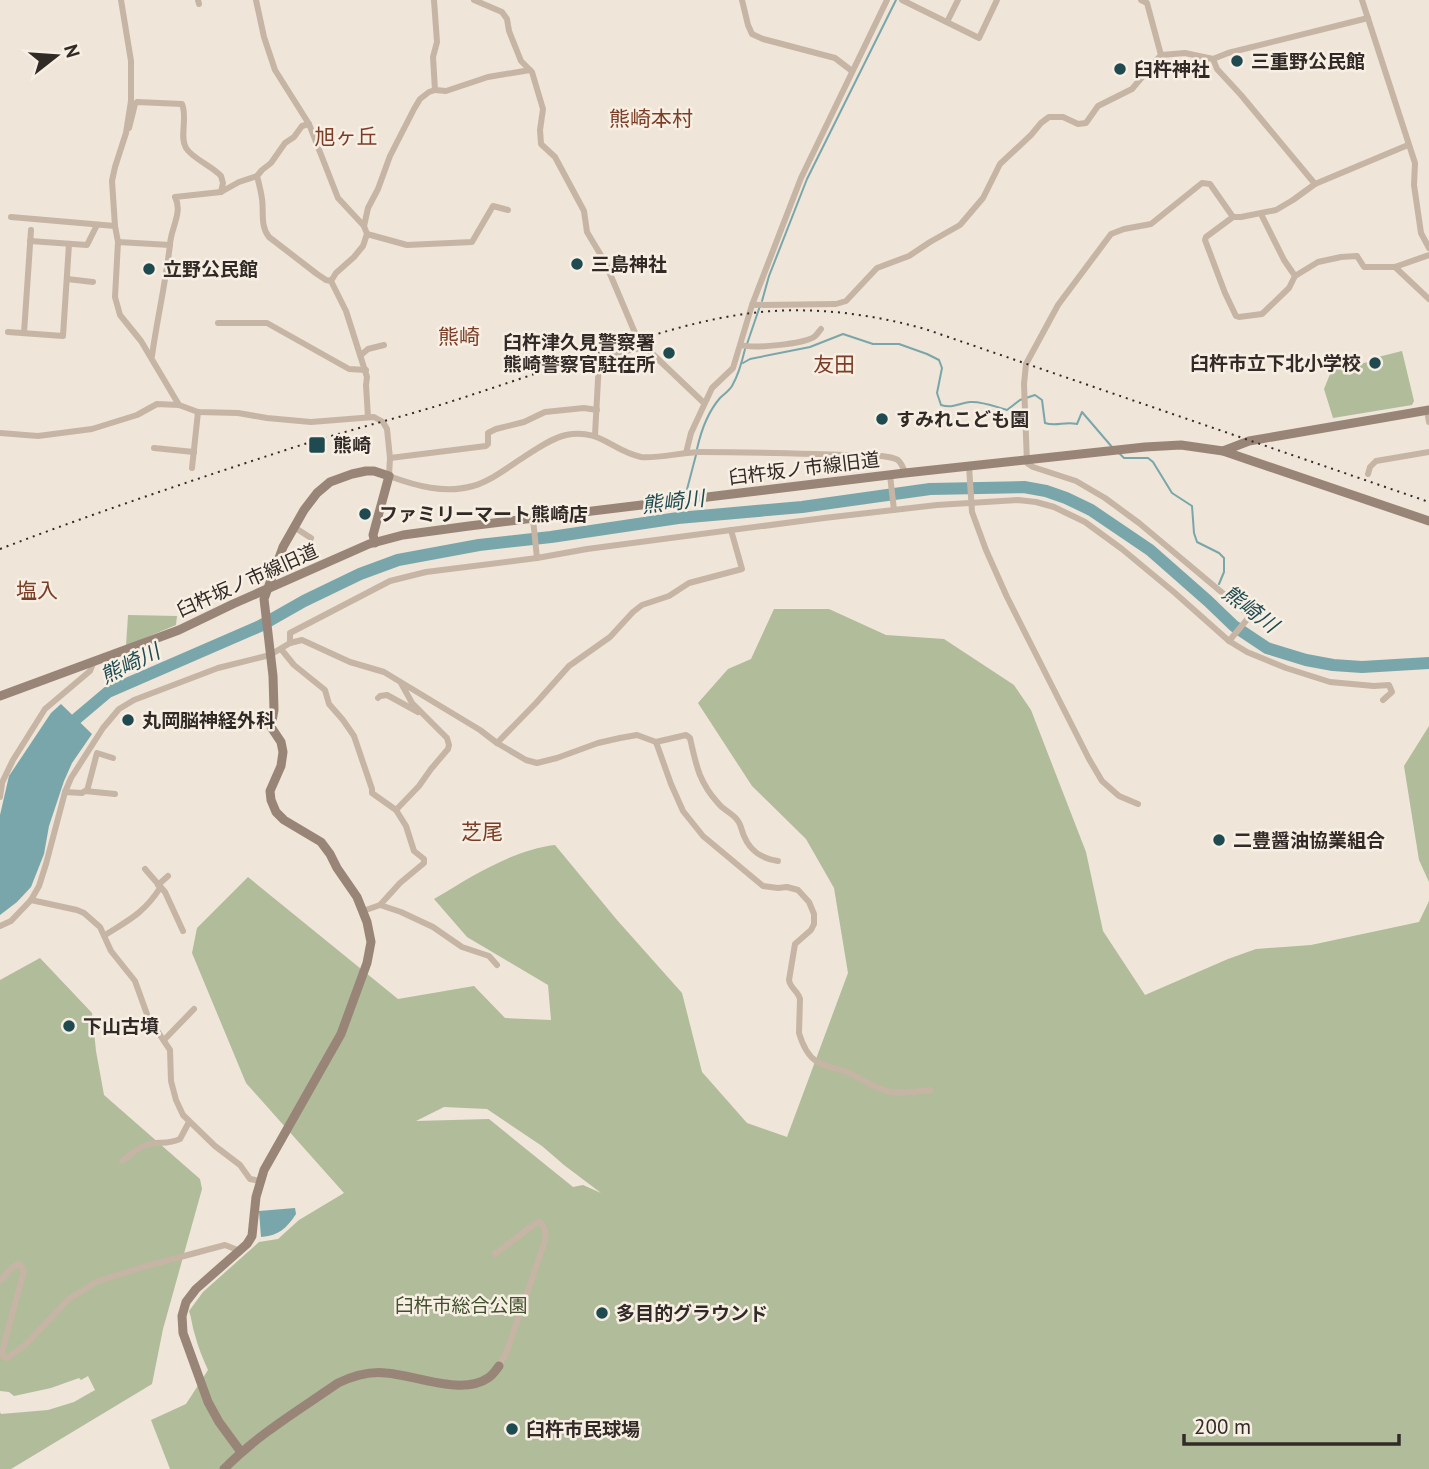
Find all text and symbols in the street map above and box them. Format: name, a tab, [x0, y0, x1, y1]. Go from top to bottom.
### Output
north arrow	[21, 21, 91, 91]
text: N	[59, 42, 86, 61]
place label: 三重野公民館	[1251, 49, 1365, 73]
marker: 三重野公民館	[1229, 53, 1245, 69]
place label: 臼杵神社	[1134, 57, 1210, 81]
marker: 臼杵神社	[1112, 61, 1128, 77]
district label: 熊崎本村	[609, 105, 693, 132]
district label: 旭ヶ丘	[315, 123, 378, 150]
place label: 三島神社	[591, 252, 667, 276]
marker: 三島神社	[569, 256, 585, 272]
place label: 立野公民館	[163, 257, 258, 281]
marker: 立野公民館	[141, 261, 157, 277]
district label: 熊崎	[438, 323, 480, 350]
place label: 臼杵津久見警察署 熊崎警察官駐在所	[503, 330, 655, 376]
marker: 臼杵津久見警察署 熊崎警察官駐在所	[661, 345, 677, 361]
district label: 友田	[813, 351, 855, 378]
place label: 臼杵市立下北小学校	[1190, 351, 1361, 375]
marker: 臼杵市立下北小学校	[1367, 355, 1383, 371]
place label: すみれこども園	[896, 407, 1029, 431]
marker: すみれこども園	[874, 411, 890, 427]
place label: 熊崎	[333, 433, 371, 457]
marker: 熊崎	[307, 435, 327, 455]
street label: 臼杵坂ノ市線旧道	[727, 447, 881, 489]
water label: 熊崎川	[640, 484, 708, 519]
place label: ファミリーマート熊崎店	[379, 502, 588, 526]
marker: ファミリーマート熊崎店	[357, 506, 373, 522]
street label: 臼杵坂ノ市線旧道	[173, 538, 321, 622]
district label: 塩入	[16, 577, 58, 604]
water label: 熊崎川	[1217, 579, 1285, 640]
water label: 熊崎川	[96, 637, 166, 689]
place label: 丸岡脳神経外科	[142, 708, 275, 732]
marker: 丸岡脳神経外科	[120, 712, 136, 728]
district label: 芝尾	[461, 818, 503, 845]
place label: 二豊醤油協業組合	[1233, 828, 1385, 852]
marker: 二豊醤油協業組合	[1211, 832, 1227, 848]
place label: 下山古墳	[83, 1014, 159, 1038]
marker: 下山古墳	[61, 1018, 77, 1034]
park label: 臼杵市総合公園	[394, 1293, 528, 1317]
place label: 多目的グラウンド	[616, 1301, 768, 1325]
marker: 多目的グラウンド	[594, 1305, 610, 1321]
scale bar	[1184, 1402, 1399, 1446]
text: 200 m	[1194, 1413, 1251, 1440]
place label: 臼杵市民球場	[526, 1417, 640, 1441]
marker: 臼杵市民球場	[504, 1421, 520, 1437]

